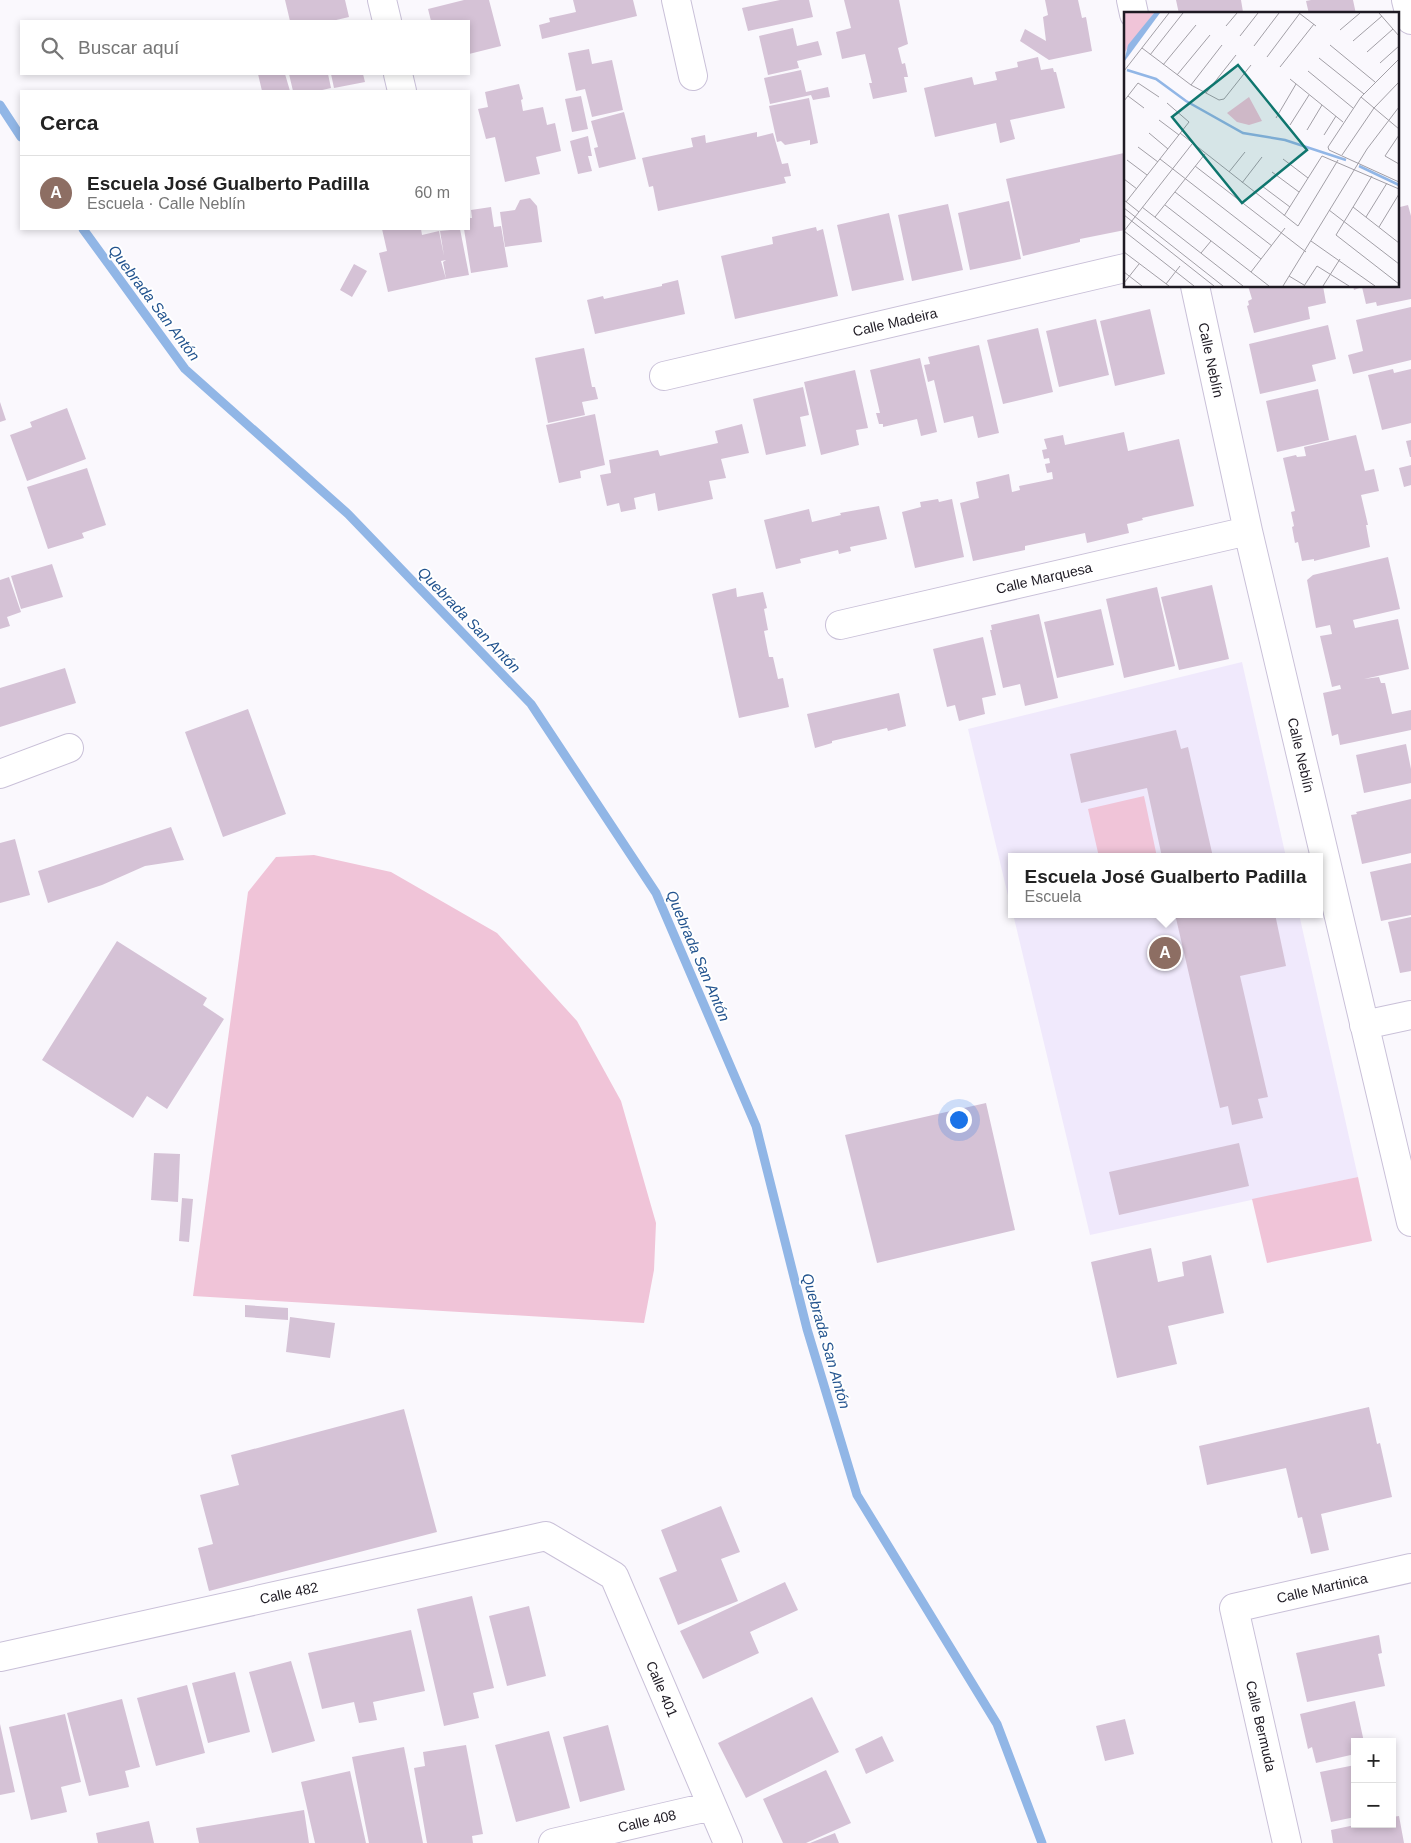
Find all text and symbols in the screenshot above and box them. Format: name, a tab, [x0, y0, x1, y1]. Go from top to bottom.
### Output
inset map	[1124, 12, 1398, 288]
search box	[20, 20, 470, 75]
icon: search	[38, 34, 66, 62]
text: Buscar aquí	[78, 37, 179, 58]
text: Cerca	[40, 111, 98, 134]
text: Escuela José Gualberto Padilla	[87, 173, 369, 194]
text: A	[50, 184, 62, 201]
text: 60 m	[414, 184, 450, 201]
text: Escuela · Calle Neblín	[87, 195, 245, 212]
water label: Quebrada San Antón	[105, 242, 203, 364]
street label: Calle Madeira	[851, 304, 939, 340]
street label: Calle Neblín	[1195, 321, 1227, 399]
street label: Calle Marquesa	[994, 559, 1094, 597]
water label: Quebrada San Antón	[414, 563, 524, 676]
street label: Calle Neblín	[1285, 716, 1317, 794]
popup	[1008, 853, 1323, 918]
text: Escuela José Gualberto Padilla	[1025, 866, 1306, 887]
water label: Quebrada San Antón	[663, 888, 734, 1024]
text: Escuela	[1025, 888, 1081, 905]
pin: A	[1149, 934, 1181, 972]
your location	[946, 1107, 972, 1133]
water label: Quebrada San Antón	[799, 1271, 854, 1411]
street label: Calle Martinica	[1275, 1570, 1369, 1606]
street label: Calle 482	[258, 1579, 320, 1607]
street label: Calle 401	[643, 1659, 681, 1720]
street label: Calle Bermuda	[1243, 1679, 1279, 1773]
map controls	[1351, 1738, 1396, 1828]
button: +	[1351, 1738, 1396, 1783]
button: −	[1351, 1783, 1396, 1828]
street label: Calle 408	[616, 1807, 678, 1835]

